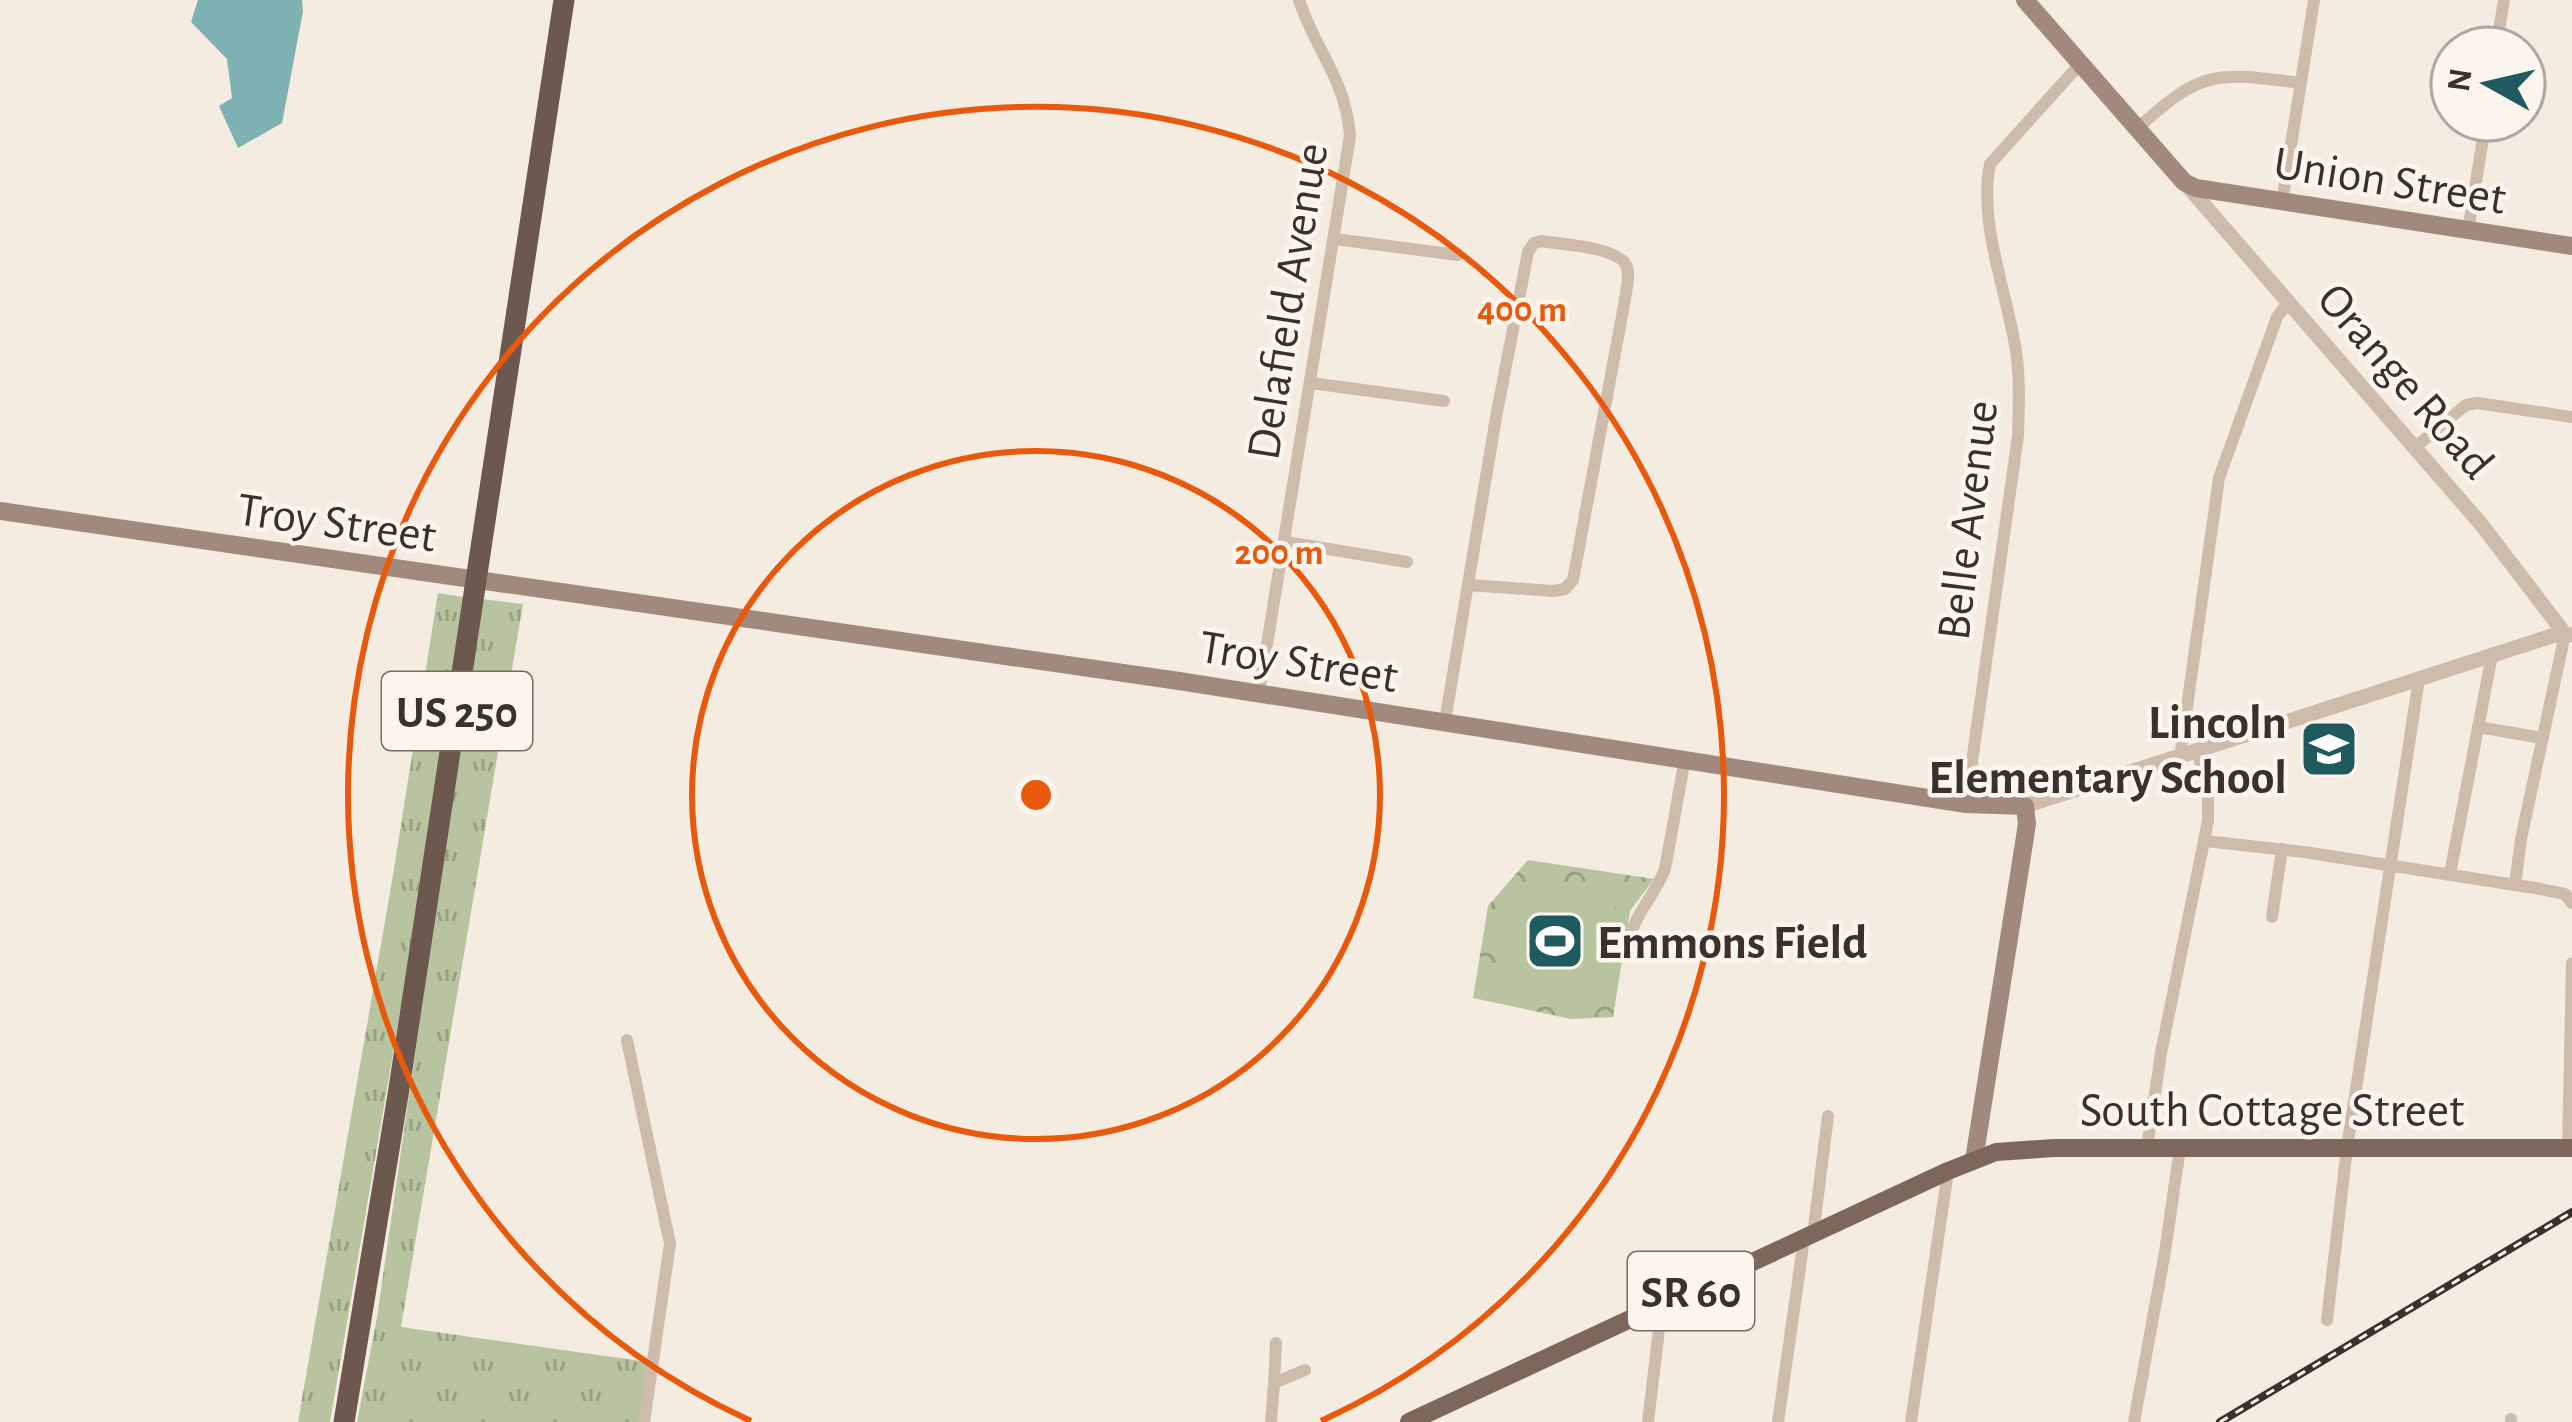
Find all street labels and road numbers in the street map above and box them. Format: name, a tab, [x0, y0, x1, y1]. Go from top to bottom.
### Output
street label: Delafield Avenue	[1240, 140, 1338, 463]
street label: Union Street	[2270, 140, 2509, 224]
street label: Orange Road	[2308, 275, 2502, 489]
street label: Belle Avenue	[1930, 398, 2007, 643]
street label: Troy Street	[234, 486, 439, 562]
street label: Troy Street	[1196, 624, 1401, 702]
road number: US 250	[382, 672, 532, 750]
street label: South Cottage Street	[2080, 1088, 2464, 1136]
road number: SR 60	[1628, 1252, 1754, 1330]

